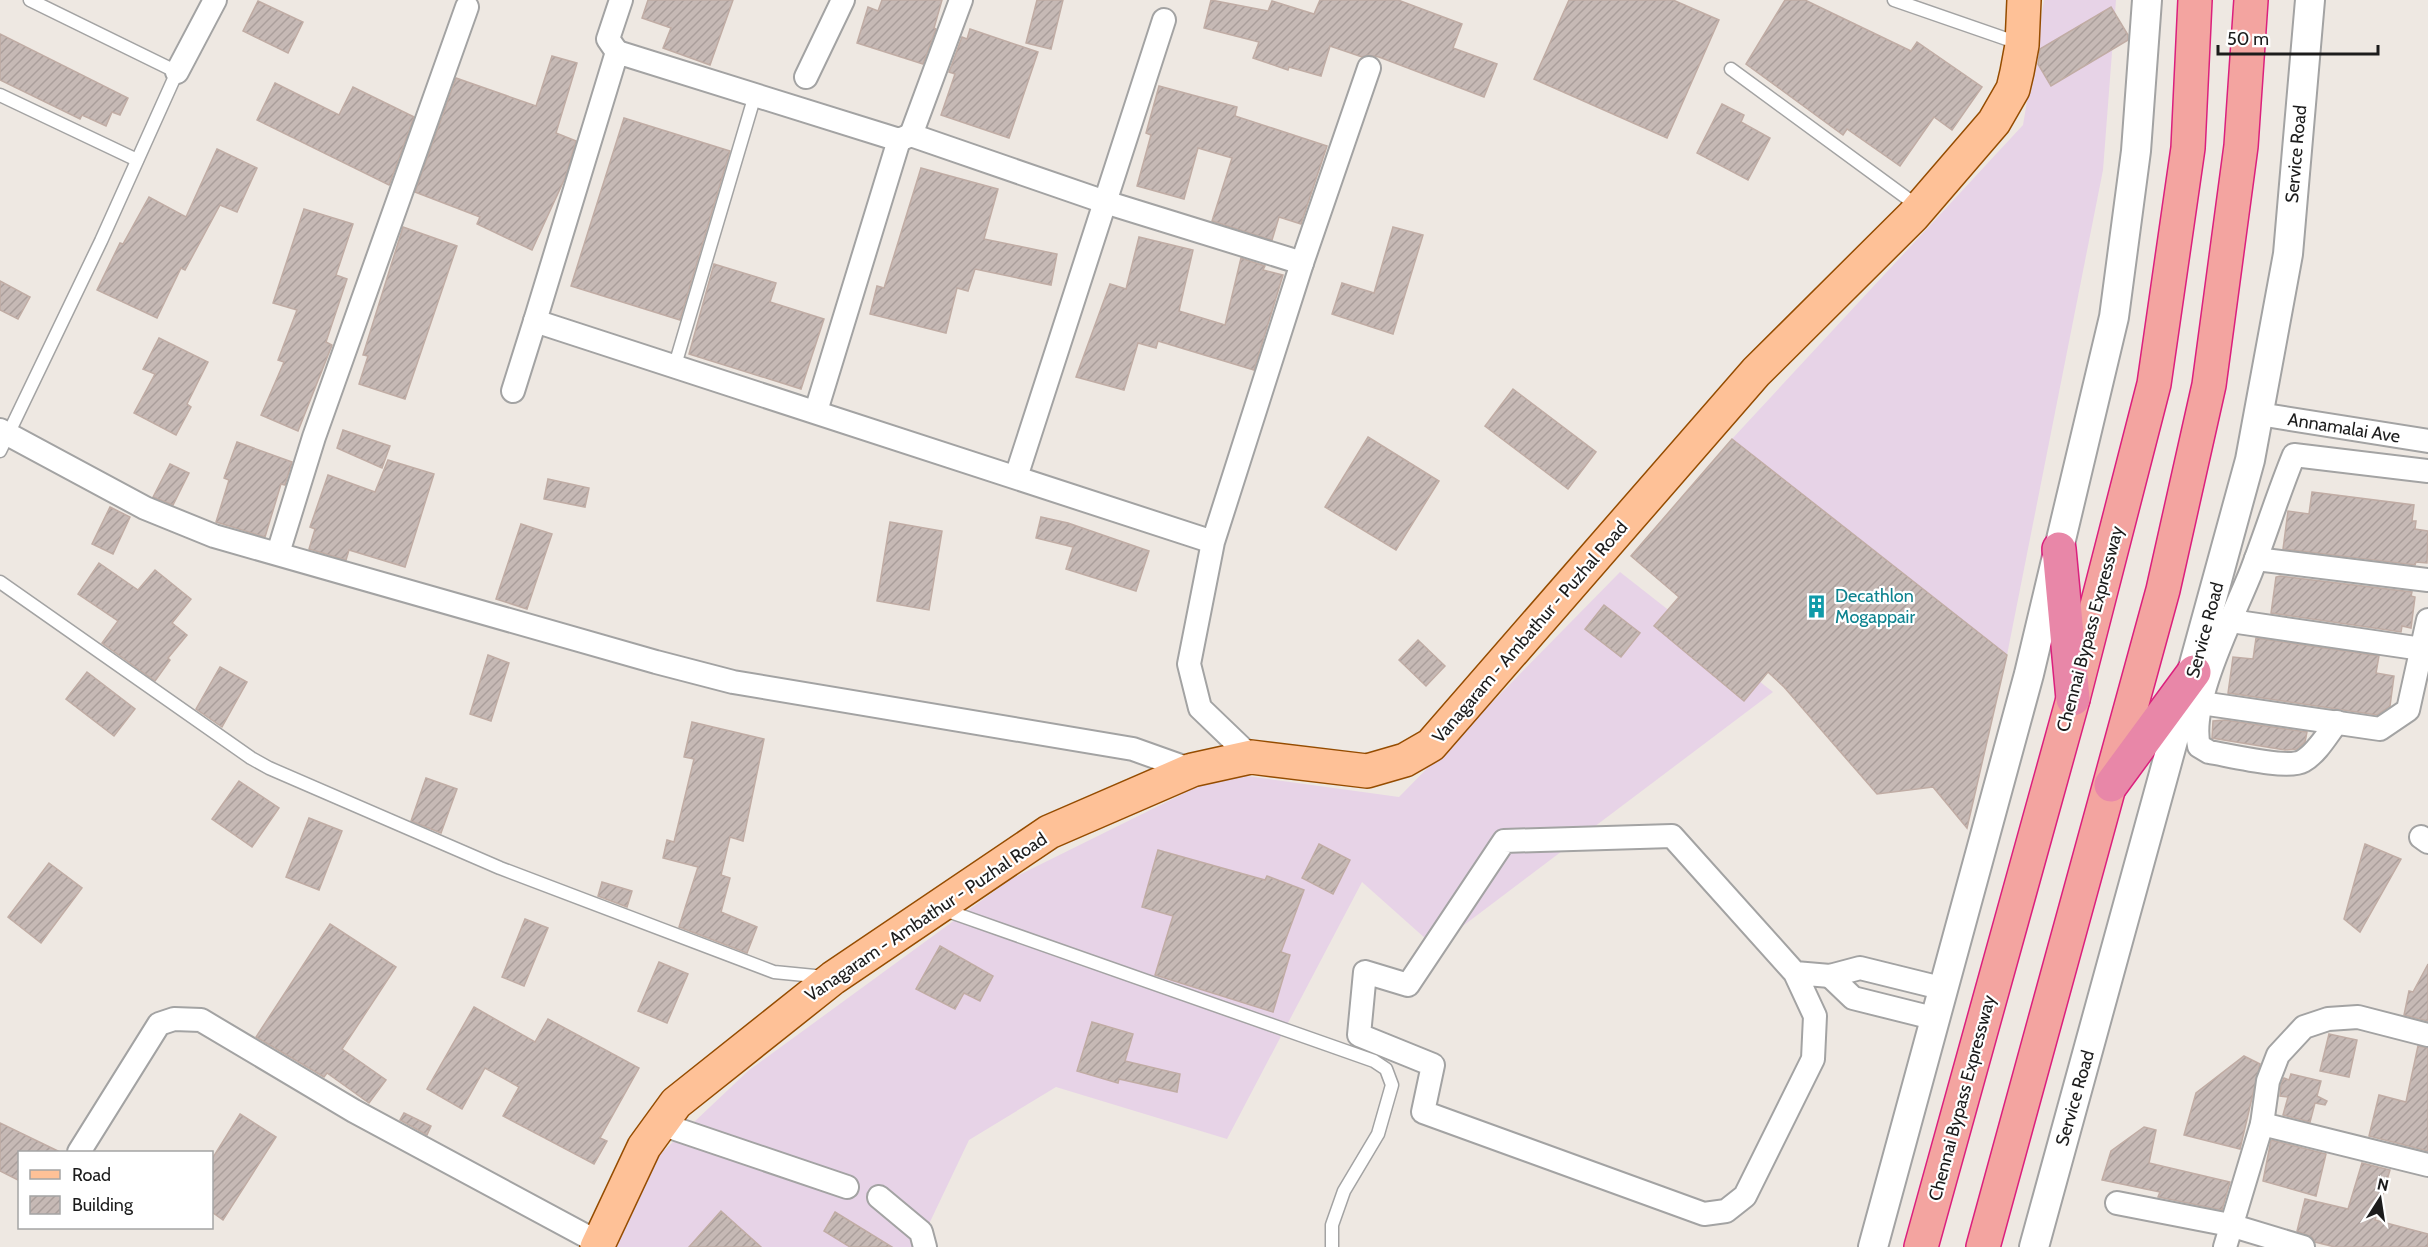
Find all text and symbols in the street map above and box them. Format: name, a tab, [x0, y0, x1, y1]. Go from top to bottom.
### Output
scale bar	[2218, 18, 2378, 56]
text: 50 m	[2227, 28, 2269, 50]
street label: Service Road	[2281, 104, 2311, 204]
street label: Annamalai Ave	[2286, 408, 2402, 448]
street label: Vanagaram - Ambathur - Puzhal Road	[1428, 517, 1632, 747]
street label: Chennai Bypass Expressway	[2052, 524, 2128, 734]
street label: Service Road	[2182, 580, 2228, 680]
place label: Decathlon Mogappair	[1835, 585, 1915, 628]
building icon: Decathlon Mogappair	[1804, 593, 1830, 619]
street label: Vanagaram - Ambathur - Puzhal Road	[801, 828, 1051, 1006]
street label: Chennai Bypass Expressway	[1924, 993, 2000, 1203]
street label: Service Road	[2051, 1048, 2099, 1148]
legend	[18, 1151, 213, 1229]
text: Road	[72, 1164, 111, 1186]
north arrow	[2350, 1169, 2410, 1229]
text: N	[2376, 1174, 2391, 1195]
text: Building	[72, 1194, 134, 1216]

